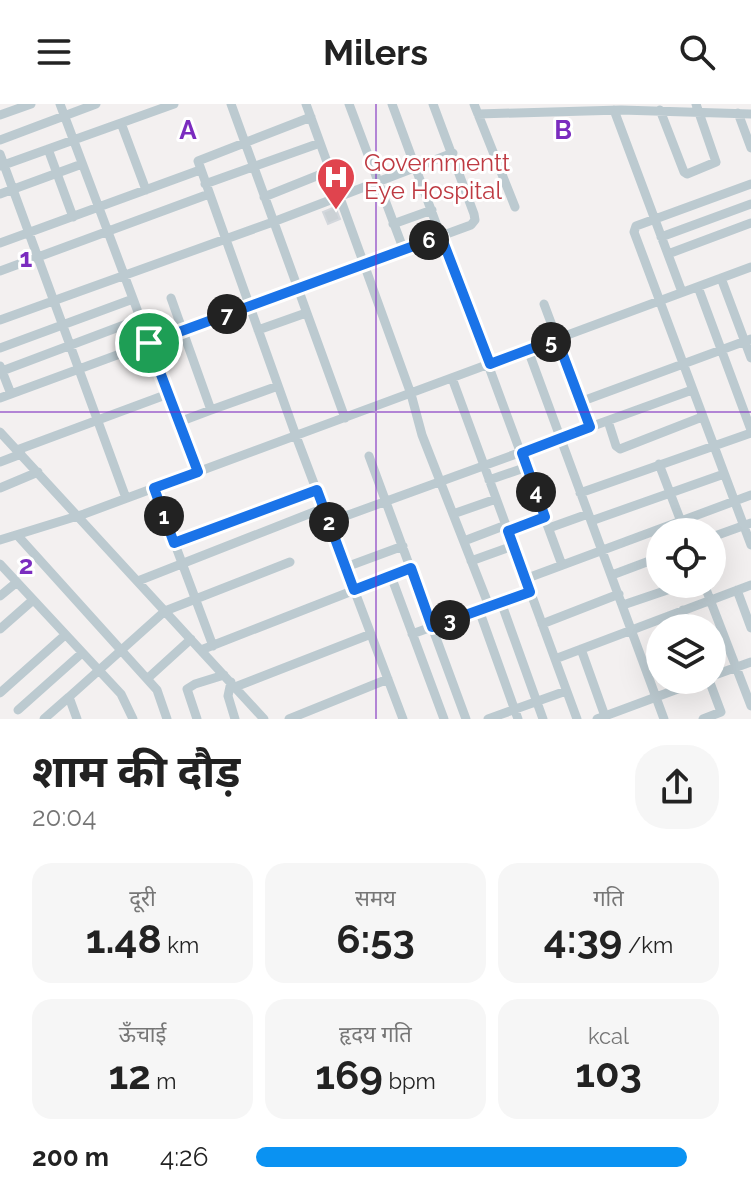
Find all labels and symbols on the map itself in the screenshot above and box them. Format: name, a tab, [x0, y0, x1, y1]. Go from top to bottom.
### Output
text: A	[179, 115, 197, 145]
text: B	[554, 115, 572, 145]
place label: Governmentt Eye Hospital	[364, 148, 510, 205]
hospital icon: Governmentt Eye Hospital	[315, 156, 357, 211]
pin: 6	[409, 220, 449, 260]
text: 1	[20, 243, 33, 273]
pin: 7	[207, 294, 247, 334]
pin	[115, 309, 183, 377]
pin: 5	[531, 322, 571, 362]
pin: 4	[516, 472, 556, 512]
pin: 1	[144, 496, 184, 536]
pin: 2	[309, 502, 349, 542]
text: 2	[19, 550, 33, 580]
pin: 3	[430, 600, 470, 640]

